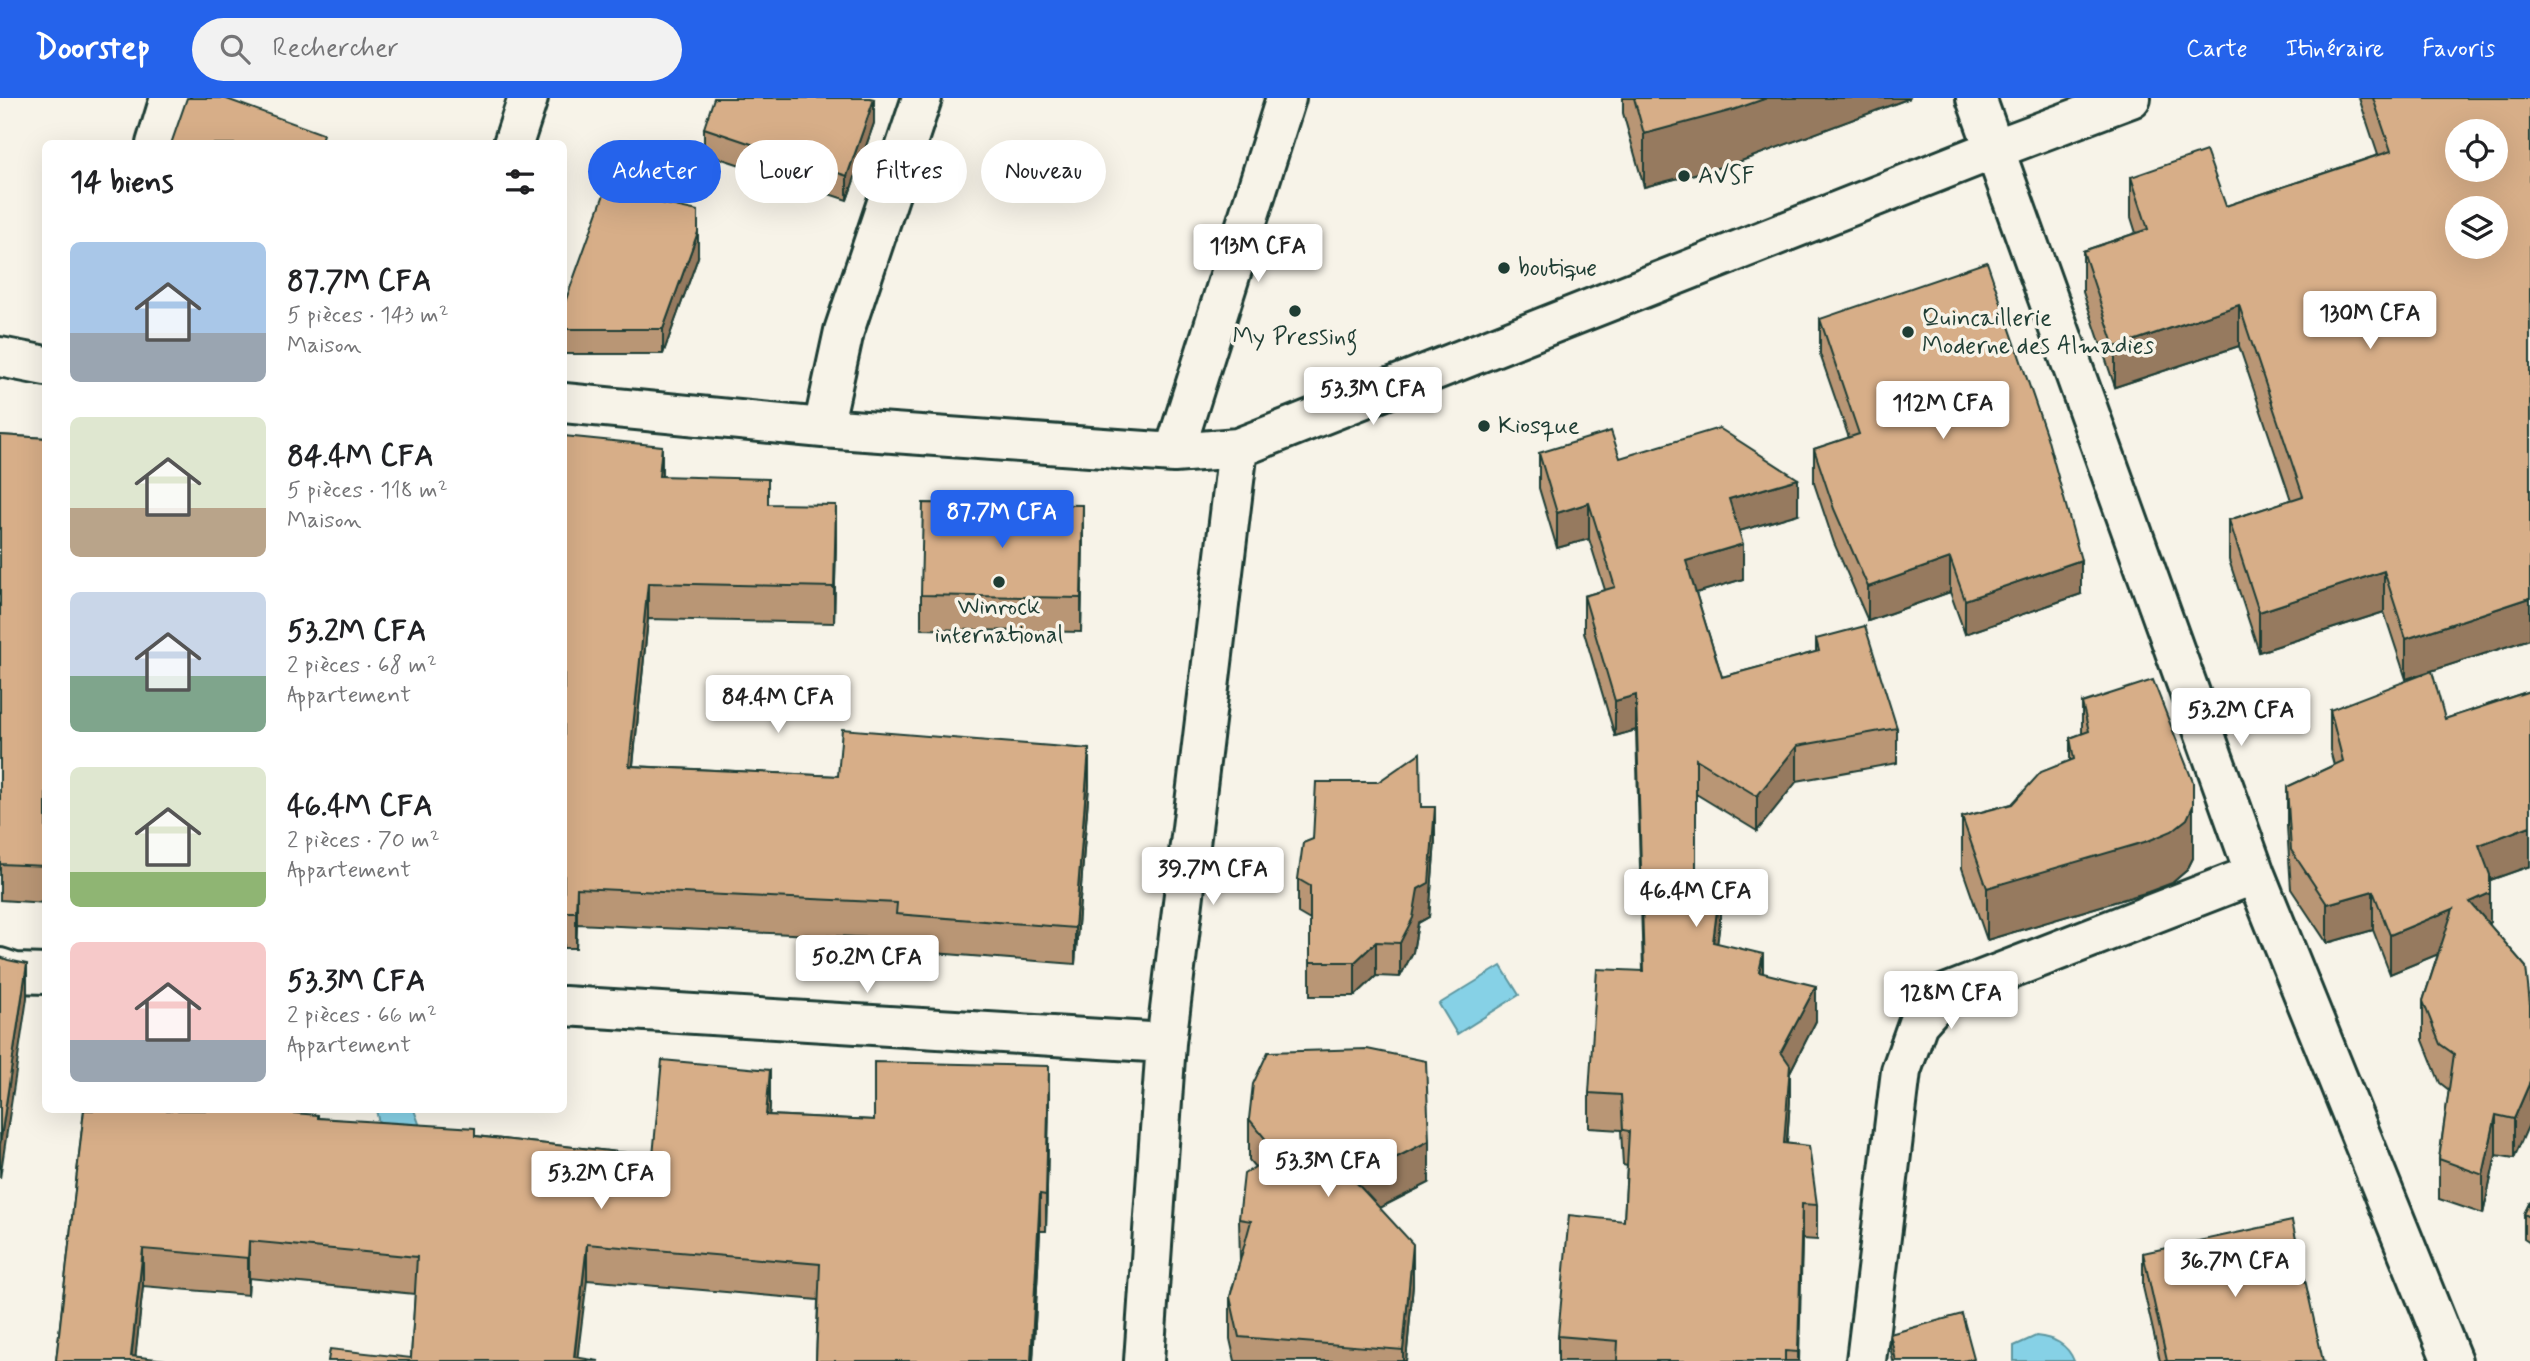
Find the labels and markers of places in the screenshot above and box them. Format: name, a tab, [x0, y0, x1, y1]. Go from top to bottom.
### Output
place label: AVSF	[1698, 161, 1755, 192]
marker: AVSF	[1676, 168, 1692, 184]
pin: 113M CFA	[1186, 225, 1330, 284]
place label: boutique	[1518, 253, 1597, 284]
marker: boutique	[1496, 260, 1512, 276]
pin: 130M CFA	[2298, 292, 2442, 351]
marker: My Pressing	[1287, 303, 1303, 319]
place label: Quincaillerie Moderne des Almadies	[1922, 303, 2155, 362]
place label: My Pressing	[1233, 322, 1357, 356]
marker: Quincaillerie Moderne des Almadies	[1900, 324, 1916, 340]
pin: 53.3M CFA	[1293, 368, 1453, 427]
pin: 112M CFA	[1871, 382, 2015, 441]
place label: Kiosque	[1498, 411, 1580, 442]
marker: Kiosque	[1476, 418, 1492, 434]
pin: 87.7M CFA	[922, 490, 1082, 550]
marker: Winrock international	[991, 574, 1007, 590]
place label: Winrock international	[935, 592, 1064, 651]
pin: 84.4M CFA	[698, 676, 858, 735]
pin: 53.2M CFA	[2161, 688, 2321, 748]
pin: 39.7M CFA	[1133, 848, 1293, 907]
pin: 46.4M CFA	[1616, 870, 1776, 929]
pin: 50.2M CFA	[787, 936, 947, 995]
pin: 128M CFA	[1879, 972, 2023, 1031]
pin: 53.3M CFA	[1248, 1140, 1408, 1199]
pin: 53.2M CFA	[521, 1152, 681, 1211]
pin: 36.7M CFA	[2155, 1240, 2315, 1299]

